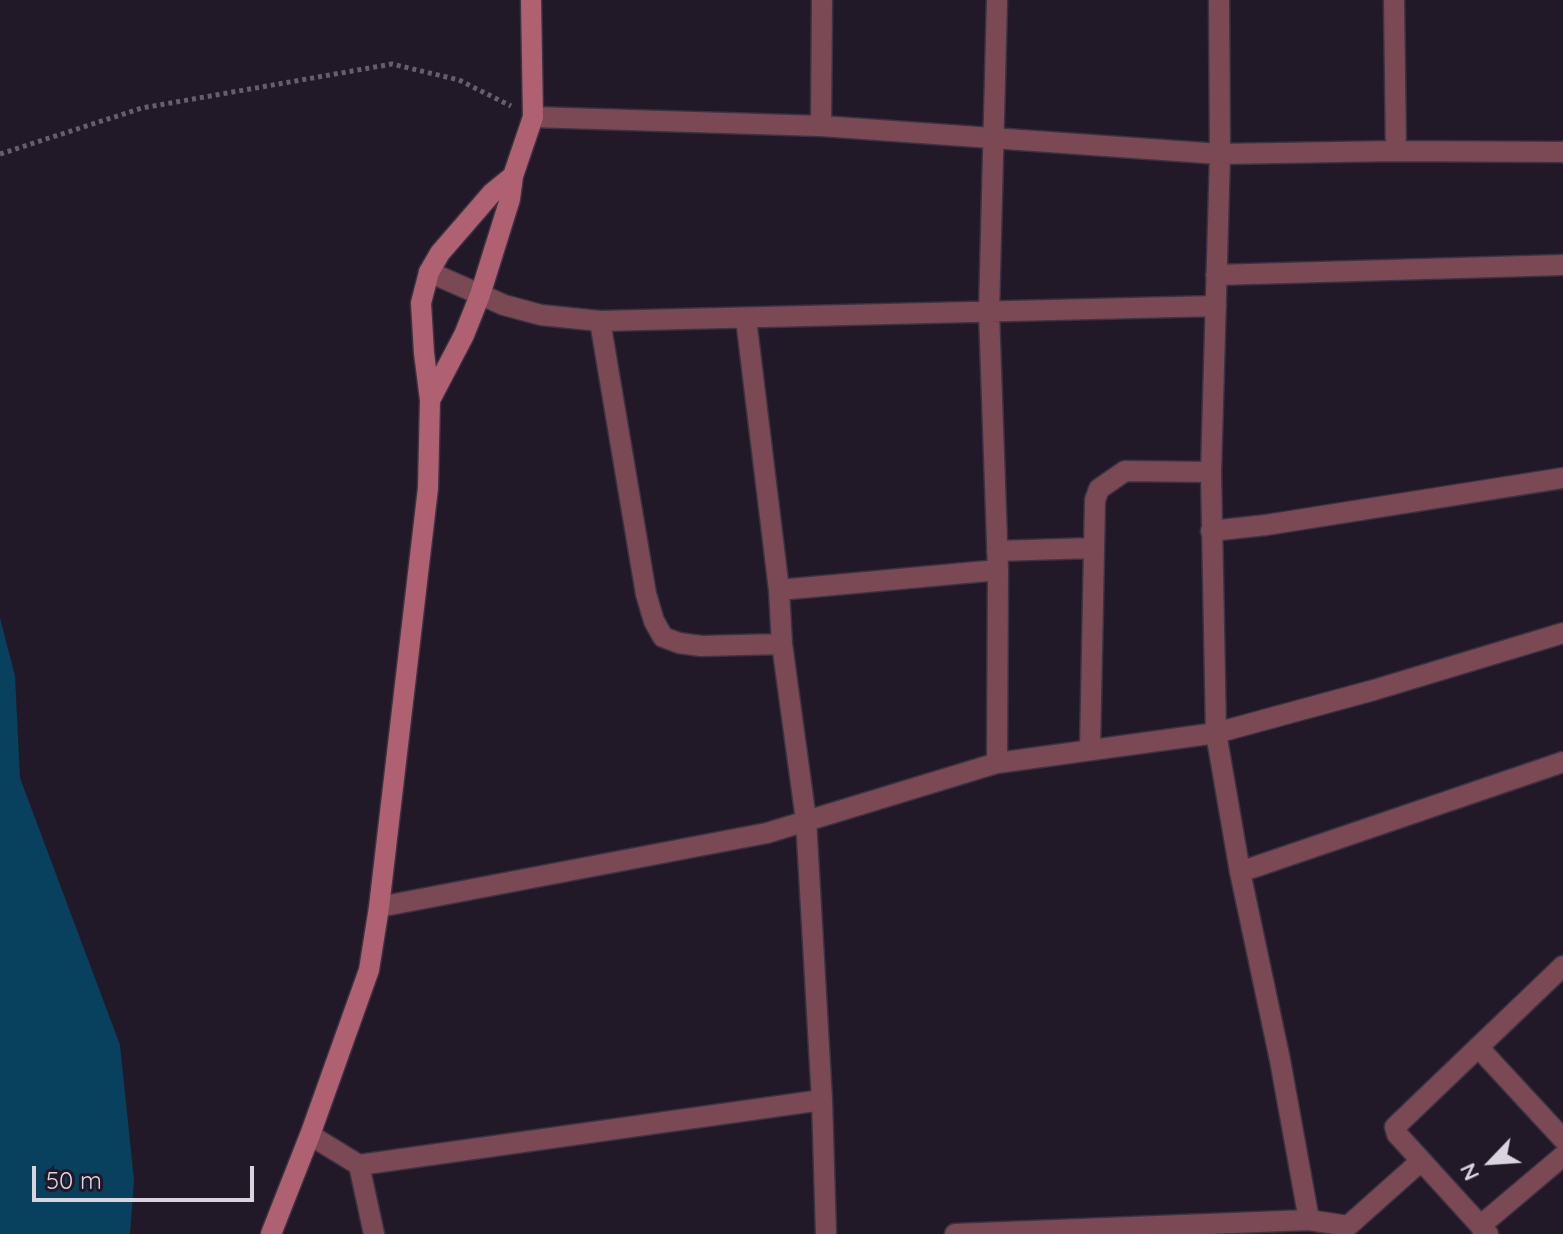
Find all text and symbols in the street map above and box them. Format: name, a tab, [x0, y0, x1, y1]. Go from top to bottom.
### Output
north arrow	[1451, 1122, 1531, 1202]
scale bar	[36, 1150, 258, 1200]
text: N	[1453, 1159, 1485, 1185]
text: 50 m	[46, 1165, 102, 1195]

